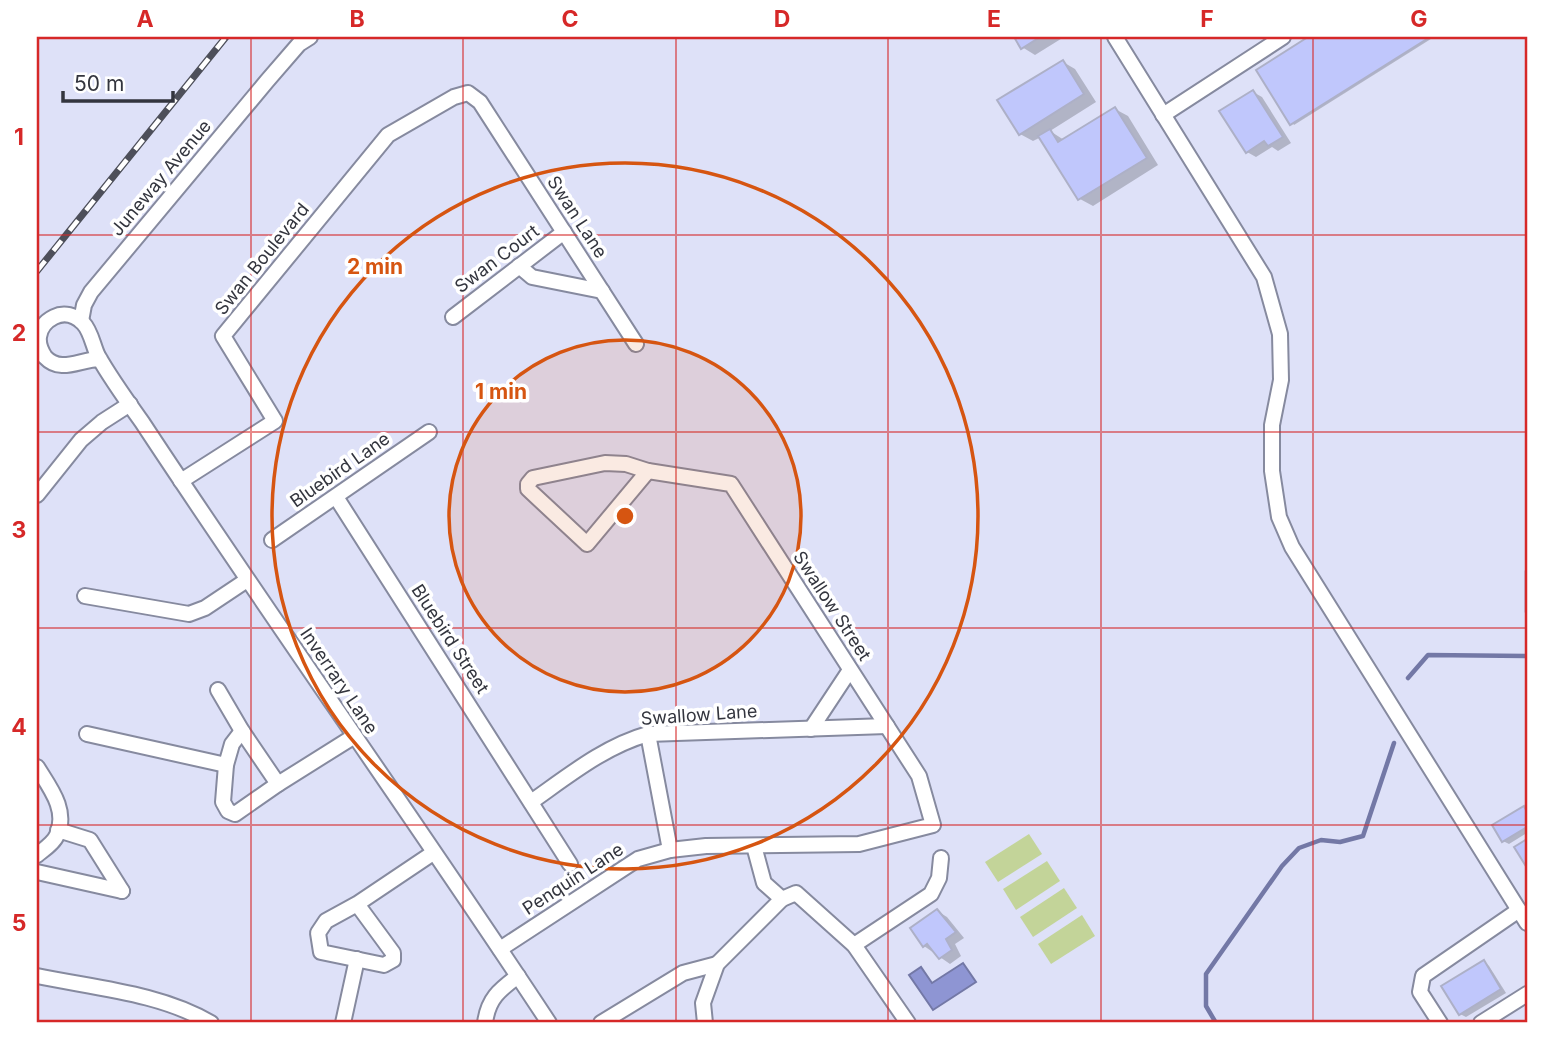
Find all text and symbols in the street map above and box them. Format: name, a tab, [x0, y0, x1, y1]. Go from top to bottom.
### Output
text: A	[136, 5, 154, 33]
text: B	[349, 5, 365, 33]
text: C	[561, 5, 579, 33]
text: D	[774, 5, 790, 33]
text: E	[987, 5, 1001, 33]
text: F	[1200, 5, 1214, 33]
text: G	[1410, 5, 1428, 33]
scale bar	[63, 60, 173, 104]
text: 50 m	[74, 71, 124, 96]
street label: Juneway Avenue	[106, 116, 215, 240]
text: 1	[14, 123, 24, 151]
street label: Swan Lane	[543, 172, 612, 262]
street label: Swan Boulevard	[210, 199, 313, 319]
street label: Swan Court	[451, 220, 543, 297]
text: 2 min	[347, 254, 403, 279]
text: 2	[12, 319, 26, 347]
text: 1 min	[475, 379, 527, 404]
street label: Bluebird Lane	[286, 428, 394, 512]
centre of rings	[613, 504, 637, 528]
text: 3	[12, 516, 26, 544]
street label: Swallow Street	[789, 547, 876, 664]
street label: Bluebird Street	[407, 580, 494, 697]
street label: Inverrary Lane	[296, 624, 383, 738]
street label: Swallow Lane	[640, 700, 758, 729]
text: 4	[11, 713, 27, 741]
street label: Penquin Lane	[519, 838, 627, 919]
text: 5	[12, 909, 26, 937]

